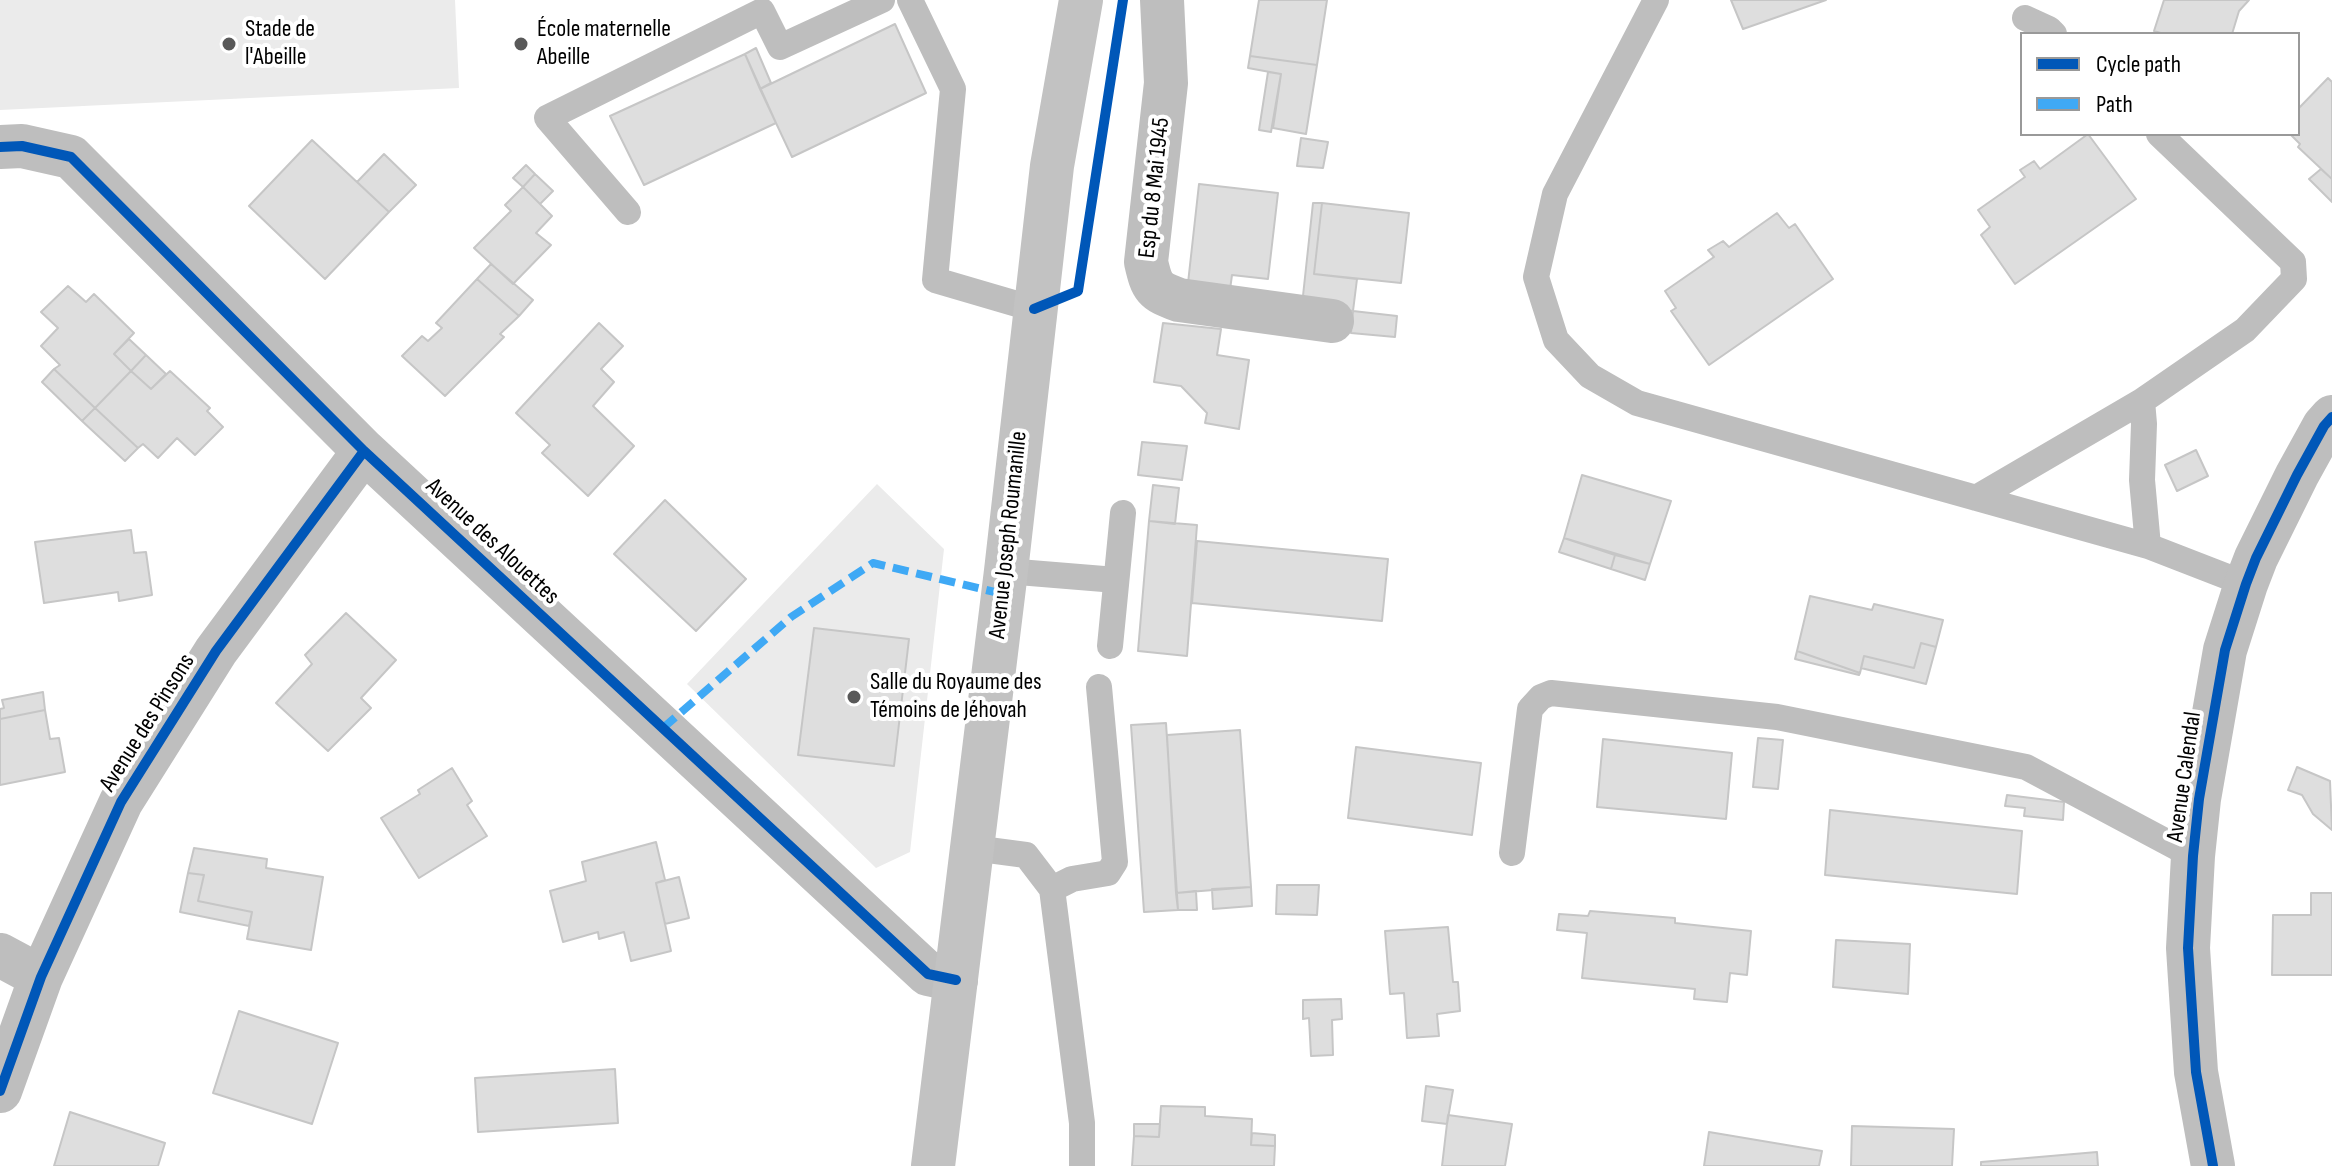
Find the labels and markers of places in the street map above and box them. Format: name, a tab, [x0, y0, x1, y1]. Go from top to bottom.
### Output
place label: Stade de l'Abeille	[245, 16, 315, 72]
place label: École maternelle Abeille	[537, 16, 671, 72]
marker: Stade de l'Abeille	[220, 35, 238, 53]
marker: École maternelle Abeille	[512, 35, 530, 53]
place label: Salle du Royaume des Témoins de Jéhovah	[870, 669, 1042, 725]
marker: Salle du Royaume des Témoins de Jéhovah	[845, 688, 863, 706]

